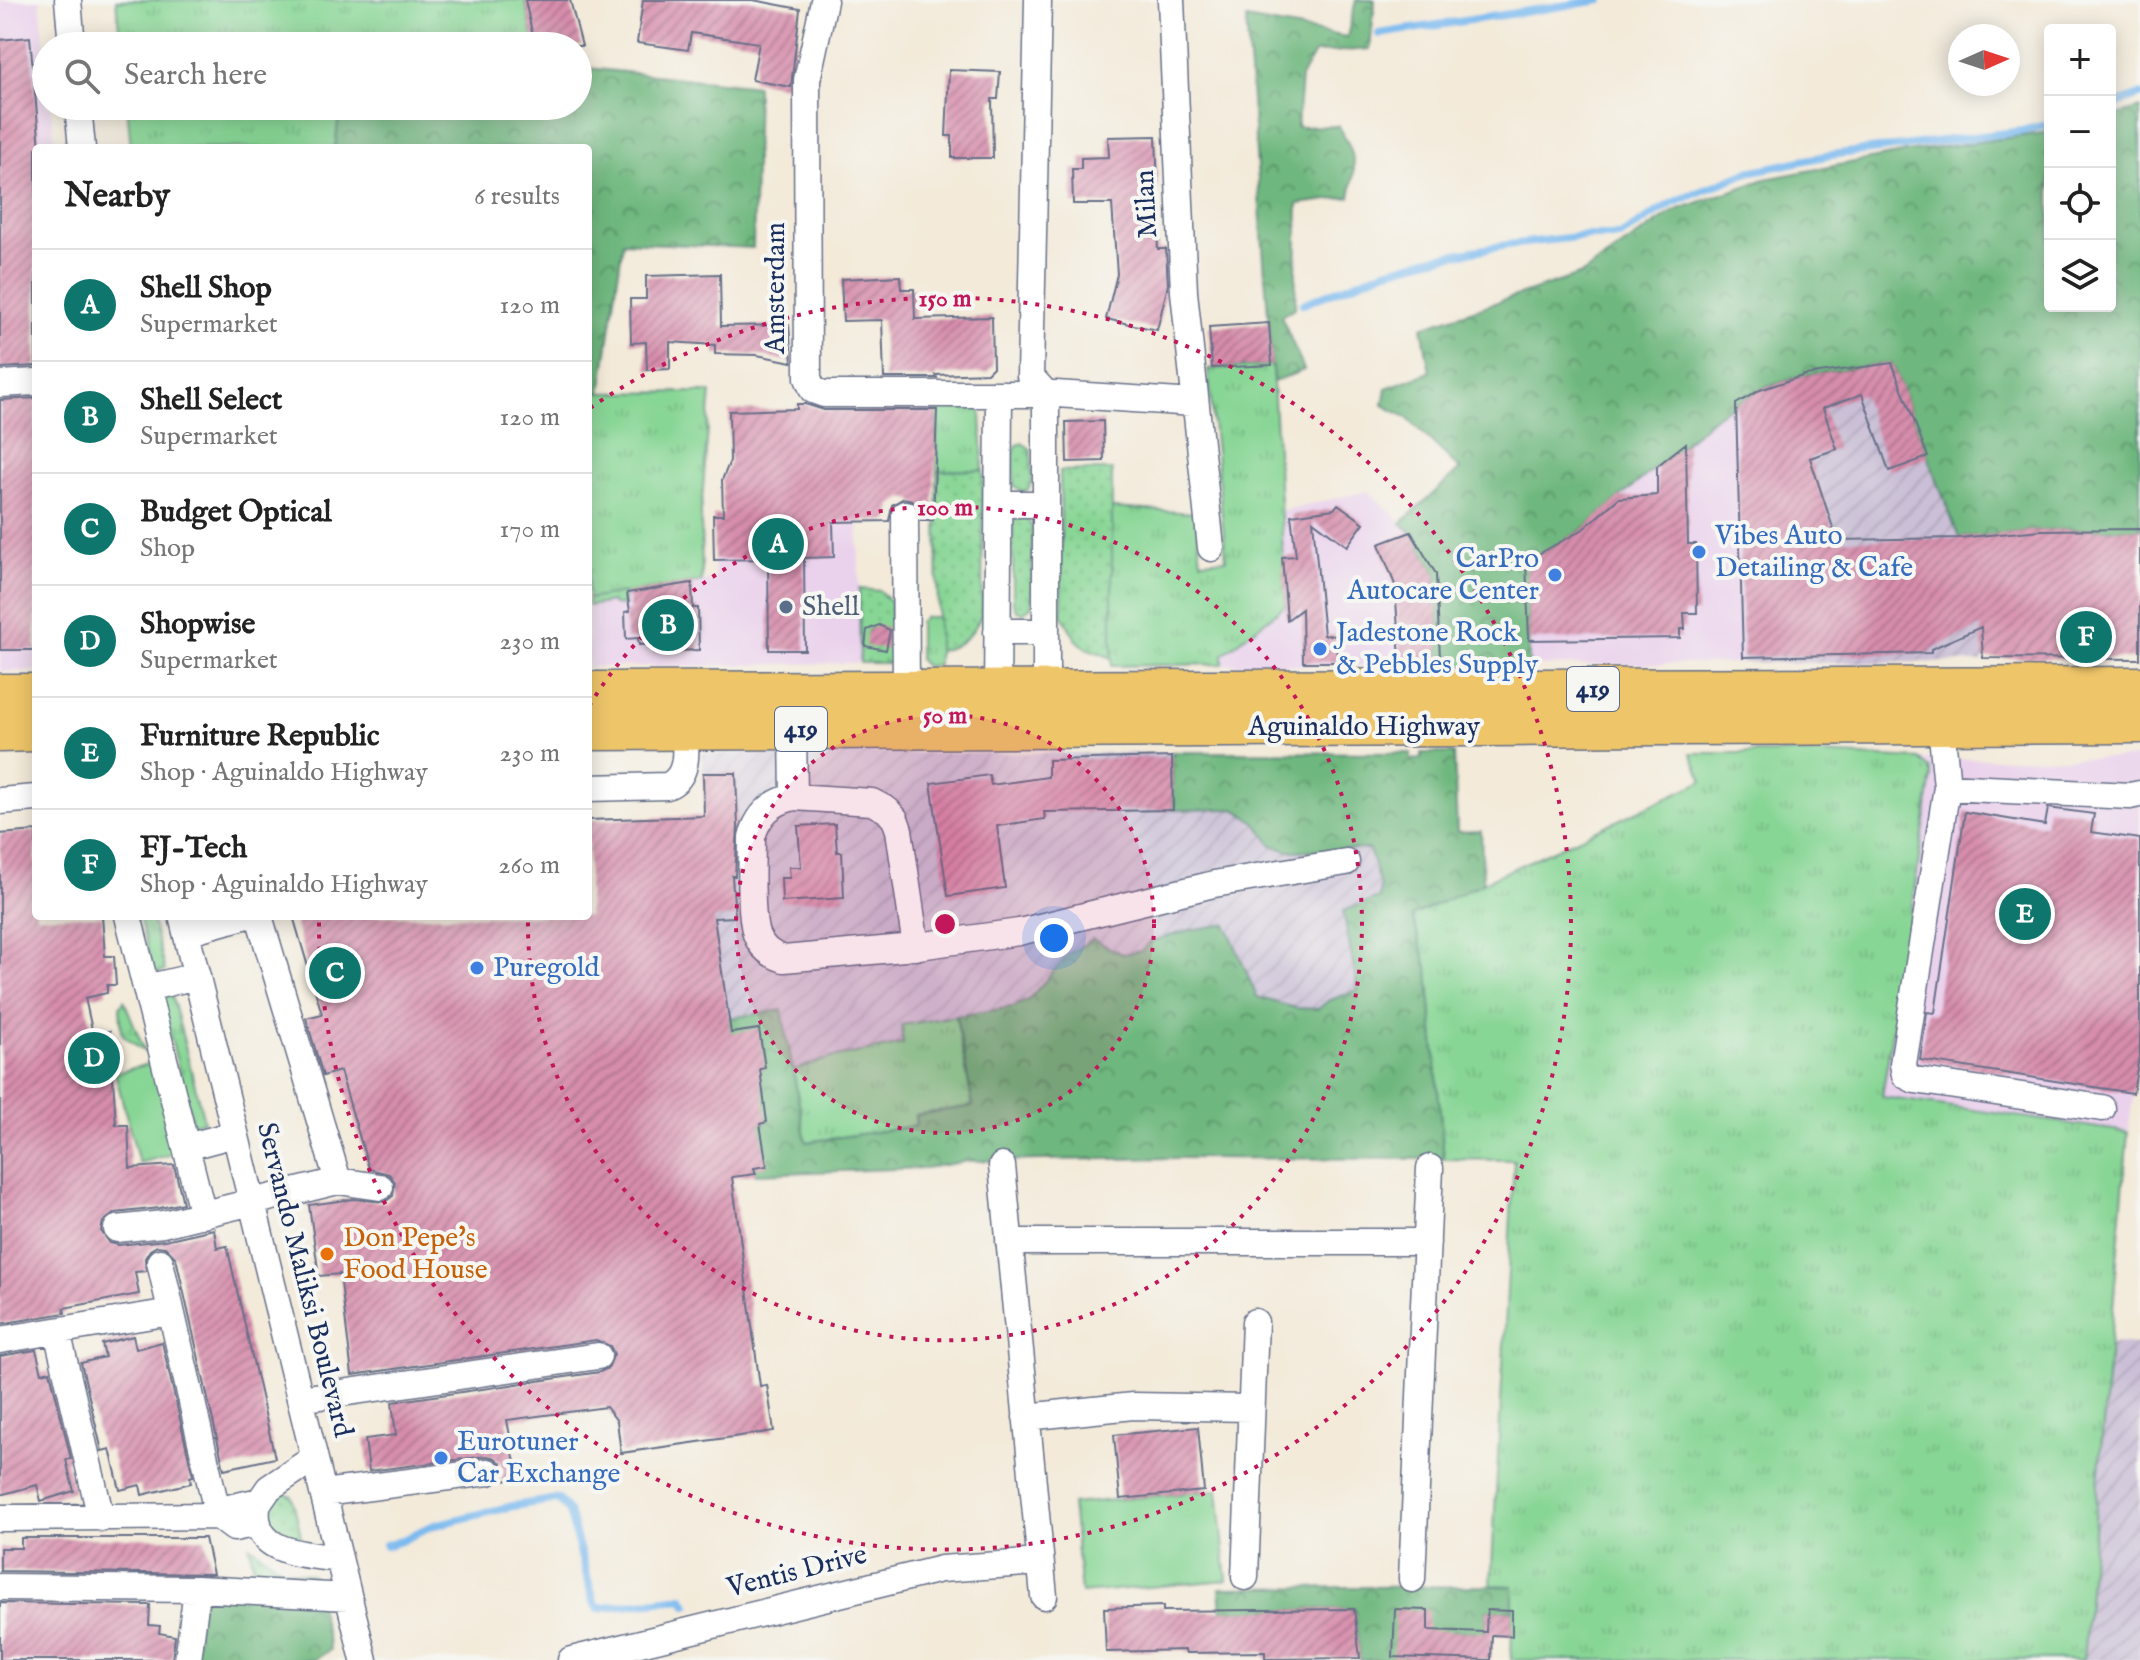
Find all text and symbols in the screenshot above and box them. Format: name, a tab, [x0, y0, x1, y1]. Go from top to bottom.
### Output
north arrow	[1948, 24, 2020, 96]
map controls	[2044, 24, 2116, 312]
button: +	[2044, 24, 2116, 96]
search box	[32, 32, 592, 120]
icon: search	[60, 54, 104, 98]
text: Search here	[124, 57, 267, 95]
button: −	[2044, 96, 2116, 168]
button: locate	[2044, 168, 2116, 240]
street label: Milan	[1128, 169, 1166, 239]
text: Nearby	[64, 175, 170, 218]
text: 6 results	[474, 180, 560, 213]
street label: Amsterdam	[759, 222, 794, 355]
button: layers	[2044, 240, 2116, 312]
text: Shell Shop	[140, 270, 272, 308]
text: 150 m	[918, 284, 972, 315]
text: A	[81, 289, 99, 322]
text: 120 m	[500, 289, 560, 322]
text: Supermarket	[140, 308, 278, 341]
text: Shell Select	[140, 382, 282, 420]
text: B	[81, 401, 99, 434]
text: 120 m	[500, 401, 560, 434]
text: Supermarket	[140, 420, 278, 453]
text: 100 m	[917, 493, 974, 524]
text: Budget Optical	[140, 494, 332, 532]
text: C	[81, 513, 99, 546]
text: 170 m	[500, 513, 560, 546]
pin: A	[752, 514, 804, 574]
place label: Vibes Auto Detailing & Cafe	[1714, 519, 1913, 586]
text: Shop	[140, 532, 195, 565]
place label: CarPro Autocare Center	[1346, 542, 1539, 609]
marker: Vibes Auto Detailing & Cafe	[1690, 543, 1708, 561]
marker: CarPro Autocare Center	[1546, 566, 1564, 584]
place label: Shell	[802, 590, 860, 625]
pin: B	[642, 595, 694, 655]
marker: Shell	[777, 598, 795, 616]
text: Shopwise	[140, 606, 255, 644]
pin: F	[2060, 607, 2112, 667]
place label: Jadestone Rock & Pebbles Supply	[1333, 616, 1538, 683]
text: D	[80, 625, 100, 658]
text: 230 m	[500, 625, 560, 658]
marker: Jadestone Rock & Pebbles Supply	[1311, 640, 1329, 658]
text: Supermarket	[140, 644, 278, 677]
road number: 419	[1567, 667, 1619, 711]
text: 50 m	[923, 701, 968, 732]
road number: 419	[775, 707, 827, 751]
street label: Aguinaldo Highway	[1247, 710, 1480, 745]
text: Furniture Republic	[140, 718, 380, 756]
text: E	[81, 737, 99, 770]
text: 230 m	[500, 737, 560, 770]
text: Shop · Aguinaldo Highway	[140, 756, 428, 789]
text: FJ-Tech	[140, 830, 247, 868]
text: F	[82, 849, 98, 882]
text: 260 m	[498, 849, 560, 882]
text: Shop · Aguinaldo Highway	[140, 868, 428, 901]
pin: E	[1999, 884, 2051, 944]
centre of rings	[931, 910, 959, 938]
your location	[1034, 918, 1074, 958]
pin: C	[309, 943, 361, 1003]
place label: Puregold	[493, 951, 599, 986]
marker: Puregold	[468, 959, 486, 977]
pin: D	[68, 1028, 120, 1088]
street label: Servando Maliksi Boulevard	[248, 1119, 360, 1441]
place label: Don Pepe's Food House	[343, 1221, 488, 1288]
marker: Don Pepe's Food House	[318, 1245, 336, 1263]
place label: Eurotuner Car Exchange	[457, 1425, 620, 1492]
marker: Eurotuner Car Exchange	[432, 1449, 450, 1467]
street label: Ventis Drive	[722, 1538, 871, 1607]

